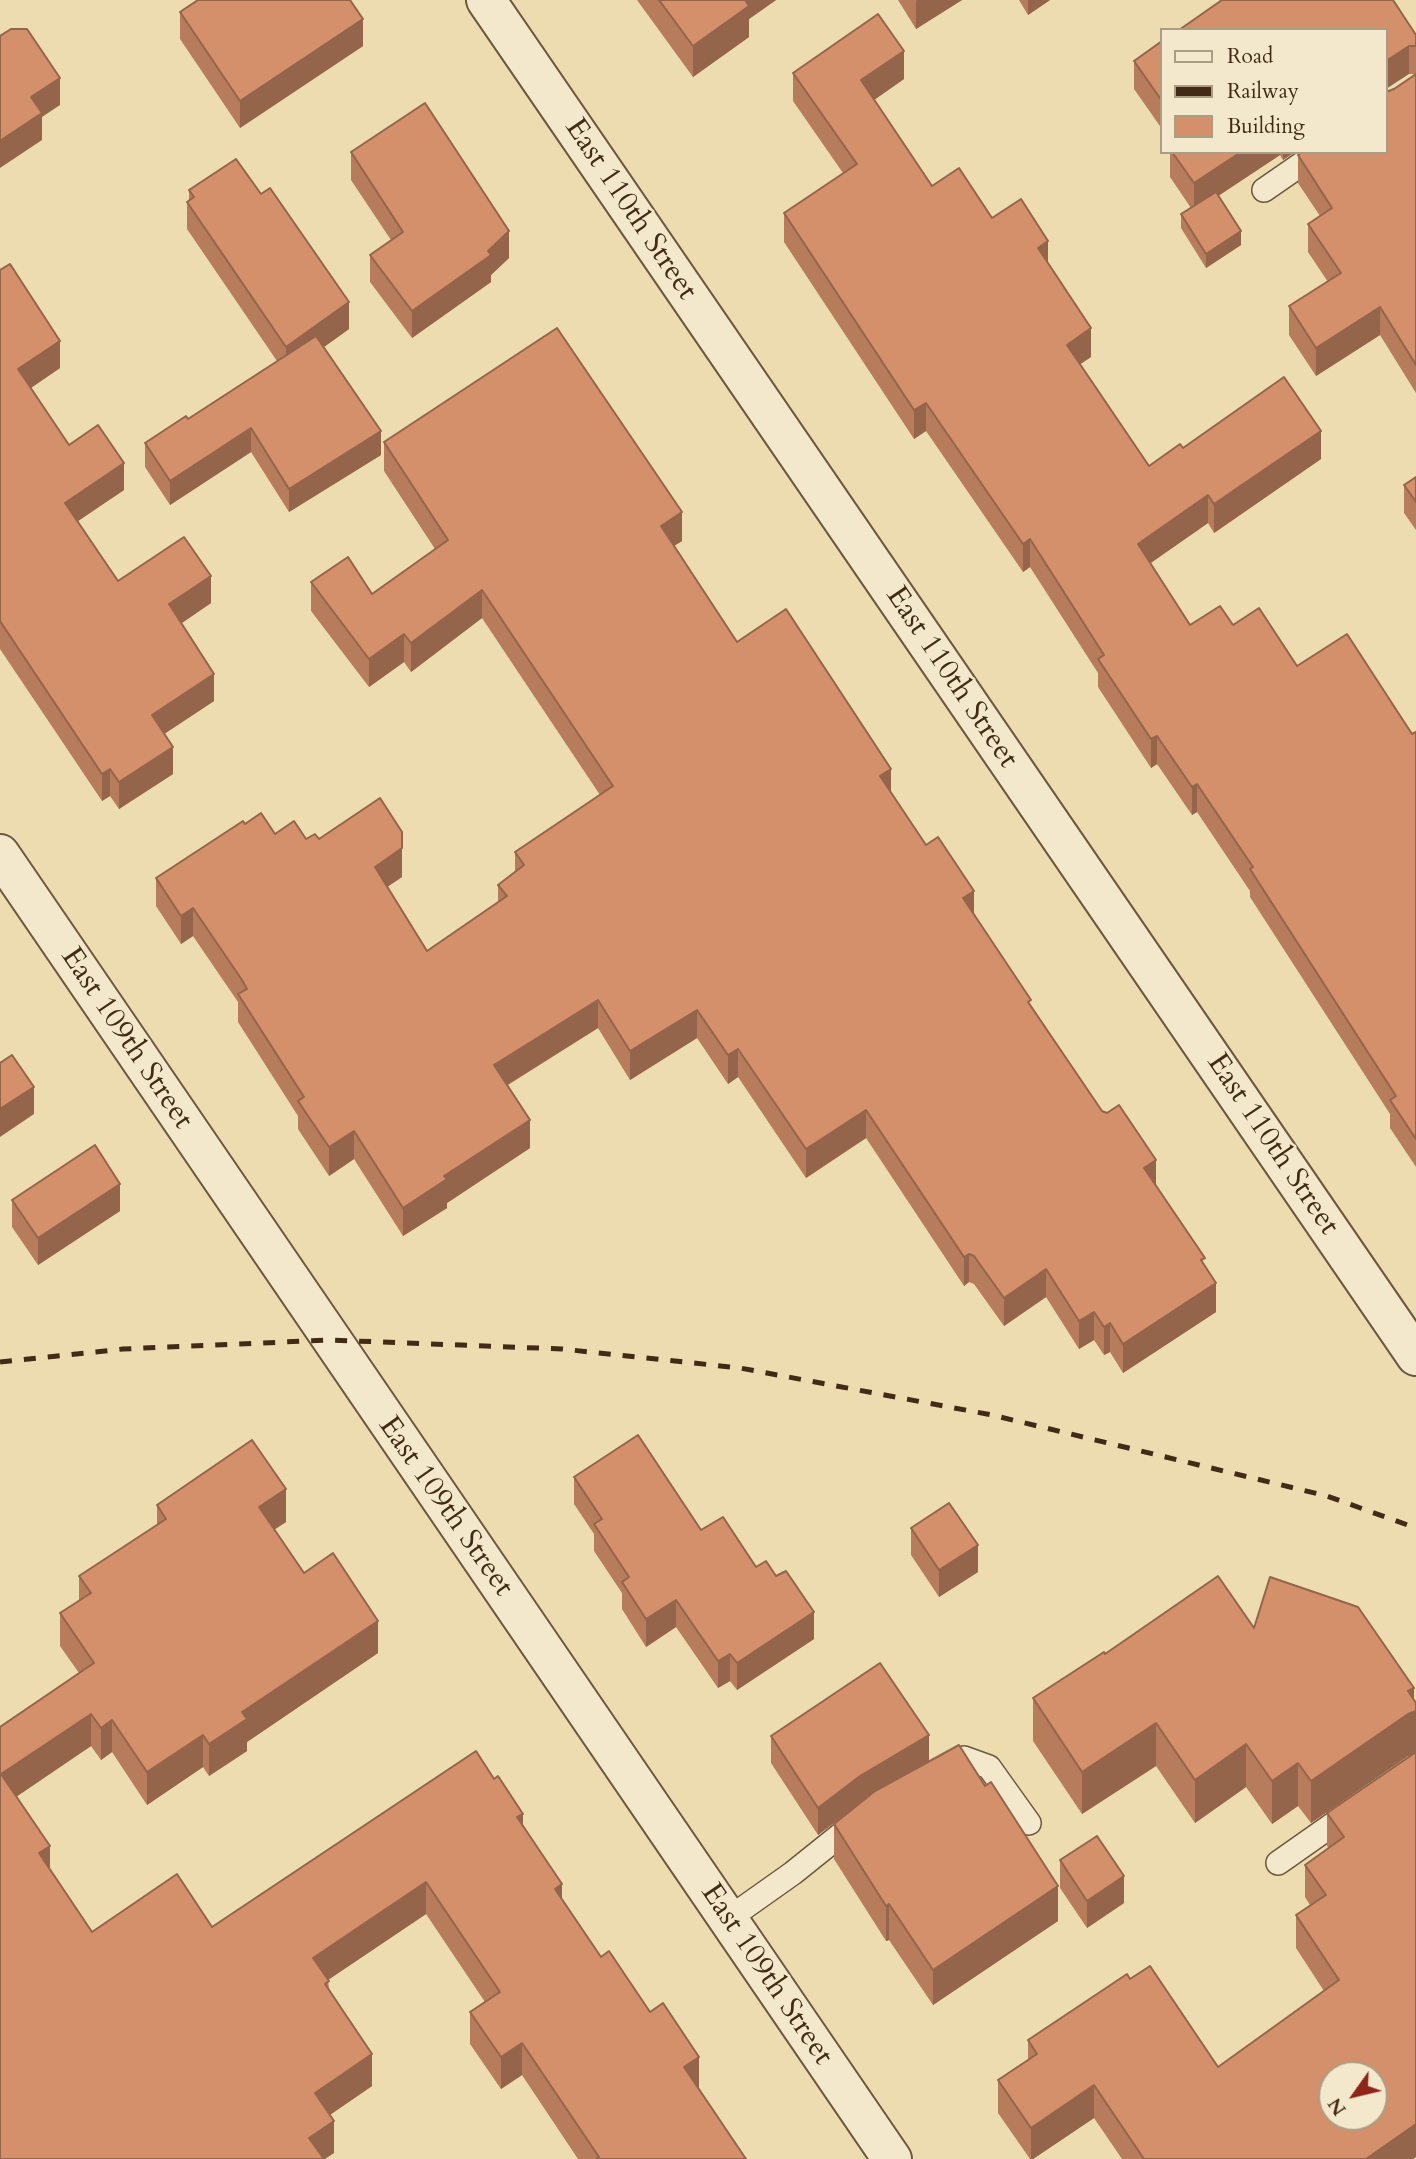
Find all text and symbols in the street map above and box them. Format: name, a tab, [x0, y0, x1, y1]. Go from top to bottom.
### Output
legend	[1160, 28, 1388, 154]
text: Road	[1227, 42, 1273, 71]
text: Railway	[1227, 77, 1299, 106]
street label: East 110th Street	[556, 112, 704, 308]
text: Building	[1227, 112, 1305, 141]
street label: East 110th Street	[877, 580, 1025, 776]
street label: East 109th Street	[52, 941, 200, 1137]
street label: East 110th Street	[1198, 1047, 1346, 1243]
street label: East 109th Street	[370, 1410, 520, 1604]
street label: East 109th Street	[692, 1877, 840, 2073]
north arrow	[1318, 2061, 1388, 2131]
text: N	[1322, 2093, 1353, 2121]

